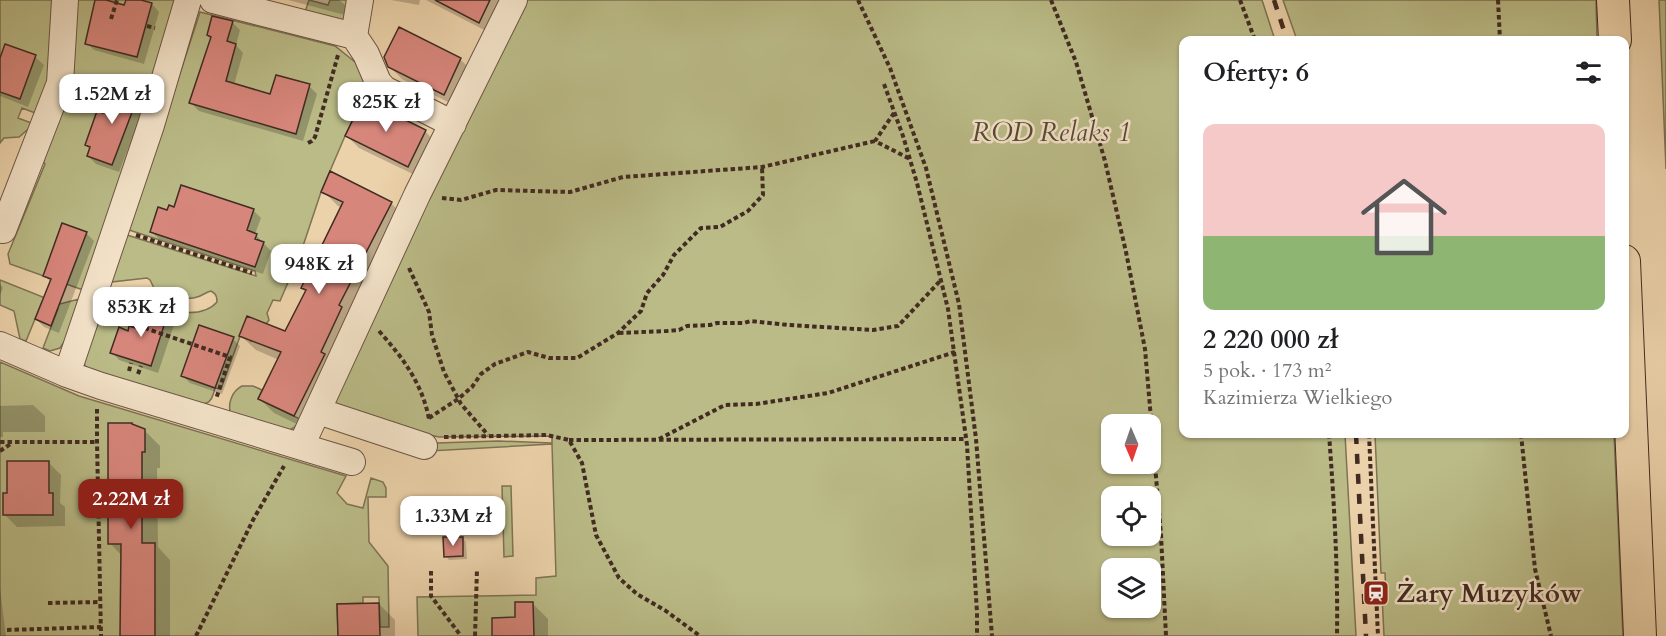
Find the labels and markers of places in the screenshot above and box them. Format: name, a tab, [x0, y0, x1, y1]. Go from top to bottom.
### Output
pin: 1.52M zł	[50, 74, 174, 125]
pin: 825K zł	[331, 82, 441, 133]
pin: 948K zł	[264, 244, 374, 295]
pin: 853K zł	[86, 287, 196, 338]
pin: 2.22M zł	[69, 479, 193, 530]
pin: 1.33M zł	[391, 496, 515, 547]
place label: Żary Muzyków	[1396, 576, 1582, 611]
station icon: Żary Muzyków	[1361, 578, 1391, 608]

